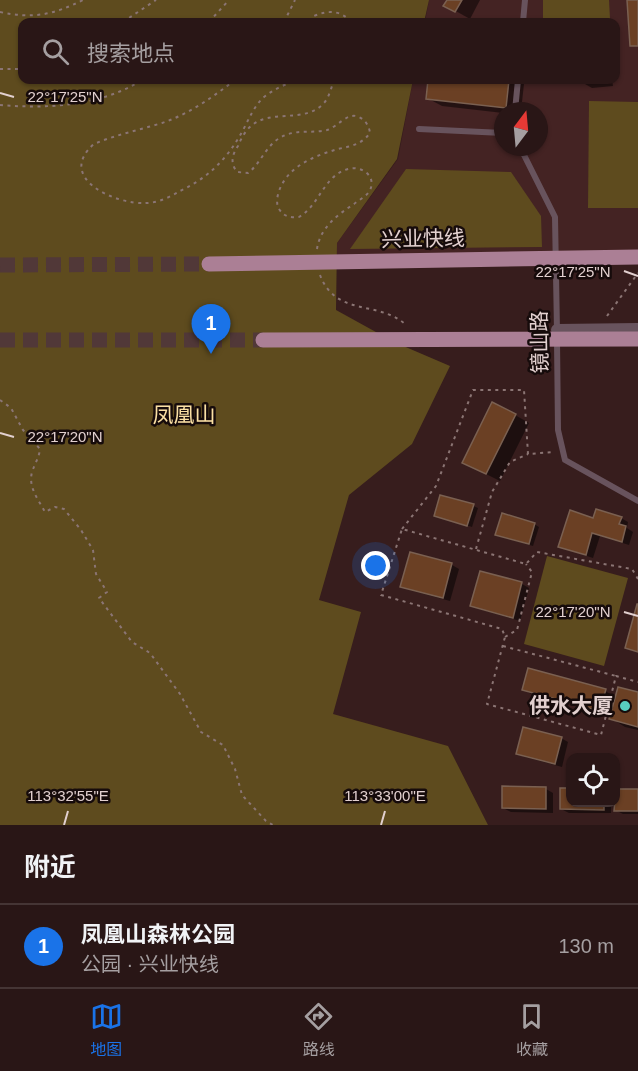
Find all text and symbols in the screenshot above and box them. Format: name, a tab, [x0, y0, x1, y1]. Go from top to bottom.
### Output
search box	[18, 18, 620, 84]
icon: search	[39, 35, 72, 68]
text: 搜索地点	[87, 41, 175, 66]
text: 22°17'25"N	[27, 88, 103, 105]
north arrow	[494, 102, 548, 156]
street label: 兴业快线	[381, 226, 465, 251]
text: 22°17'25"N	[535, 263, 611, 280]
pin: 1	[192, 304, 230, 354]
street label: 镜山路	[527, 310, 552, 374]
park label: 凤凰山	[153, 403, 216, 426]
text: 22°17'20"N	[27, 428, 103, 445]
your location	[361, 551, 390, 580]
text: 22°17'20"N	[535, 603, 611, 620]
place label: 供水大厦	[529, 694, 613, 717]
marker: 供水大厦	[618, 699, 632, 713]
map controls	[566, 753, 620, 807]
button: locate	[566, 753, 620, 807]
text: 113°32'55"E	[27, 787, 109, 804]
text: 113°33'00"E	[344, 787, 426, 804]
text: 附近	[24, 852, 76, 882]
text: 凤凰山森林公园	[81, 922, 235, 947]
text: 1	[38, 935, 49, 957]
text: 130 m	[558, 935, 614, 957]
text: 公园 · 兴业快线	[81, 953, 219, 975]
tab: 地图	[90, 1000, 123, 1060]
tab: 路线	[302, 1000, 335, 1060]
tab: 收藏	[515, 1000, 548, 1060]

